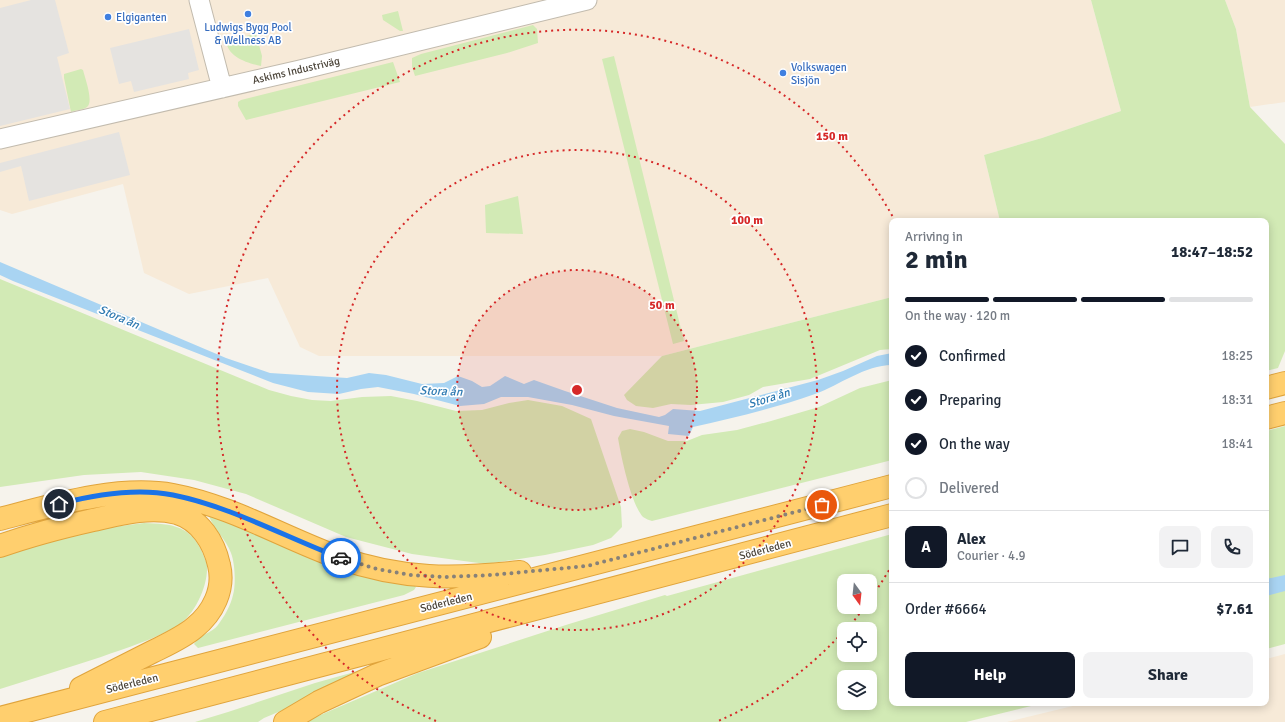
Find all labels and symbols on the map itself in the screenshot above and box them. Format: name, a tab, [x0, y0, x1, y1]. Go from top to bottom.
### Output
marker: Ludwigs Bygg Pool & Wellness AB	[243, 9, 253, 19]
place label: Elgiganten	[116, 11, 167, 24]
marker: Elgiganten	[103, 12, 113, 22]
place label: Ludwigs Bygg Pool & Wellness AB	[204, 21, 292, 47]
street label: Askims Industriväg	[251, 54, 341, 87]
place label: Volkswagen Sisjön	[791, 61, 847, 87]
marker: Volkswagen Sisjön	[778, 68, 788, 78]
text: 150 m	[816, 129, 848, 144]
text: 100 m	[731, 213, 763, 228]
text: 50 m	[649, 298, 675, 313]
water label: Stora ån	[96, 302, 142, 333]
water label: Stora ån	[419, 383, 463, 400]
centre of rings	[570, 383, 584, 397]
water label: Stora ån	[747, 385, 792, 412]
pin	[42, 487, 76, 521]
pin	[805, 488, 839, 522]
street label: Söderleden	[738, 536, 792, 563]
courier	[321, 538, 361, 578]
north arrow	[837, 574, 877, 614]
street label: Söderleden	[419, 590, 473, 615]
street label: Söderleden	[105, 671, 159, 696]

